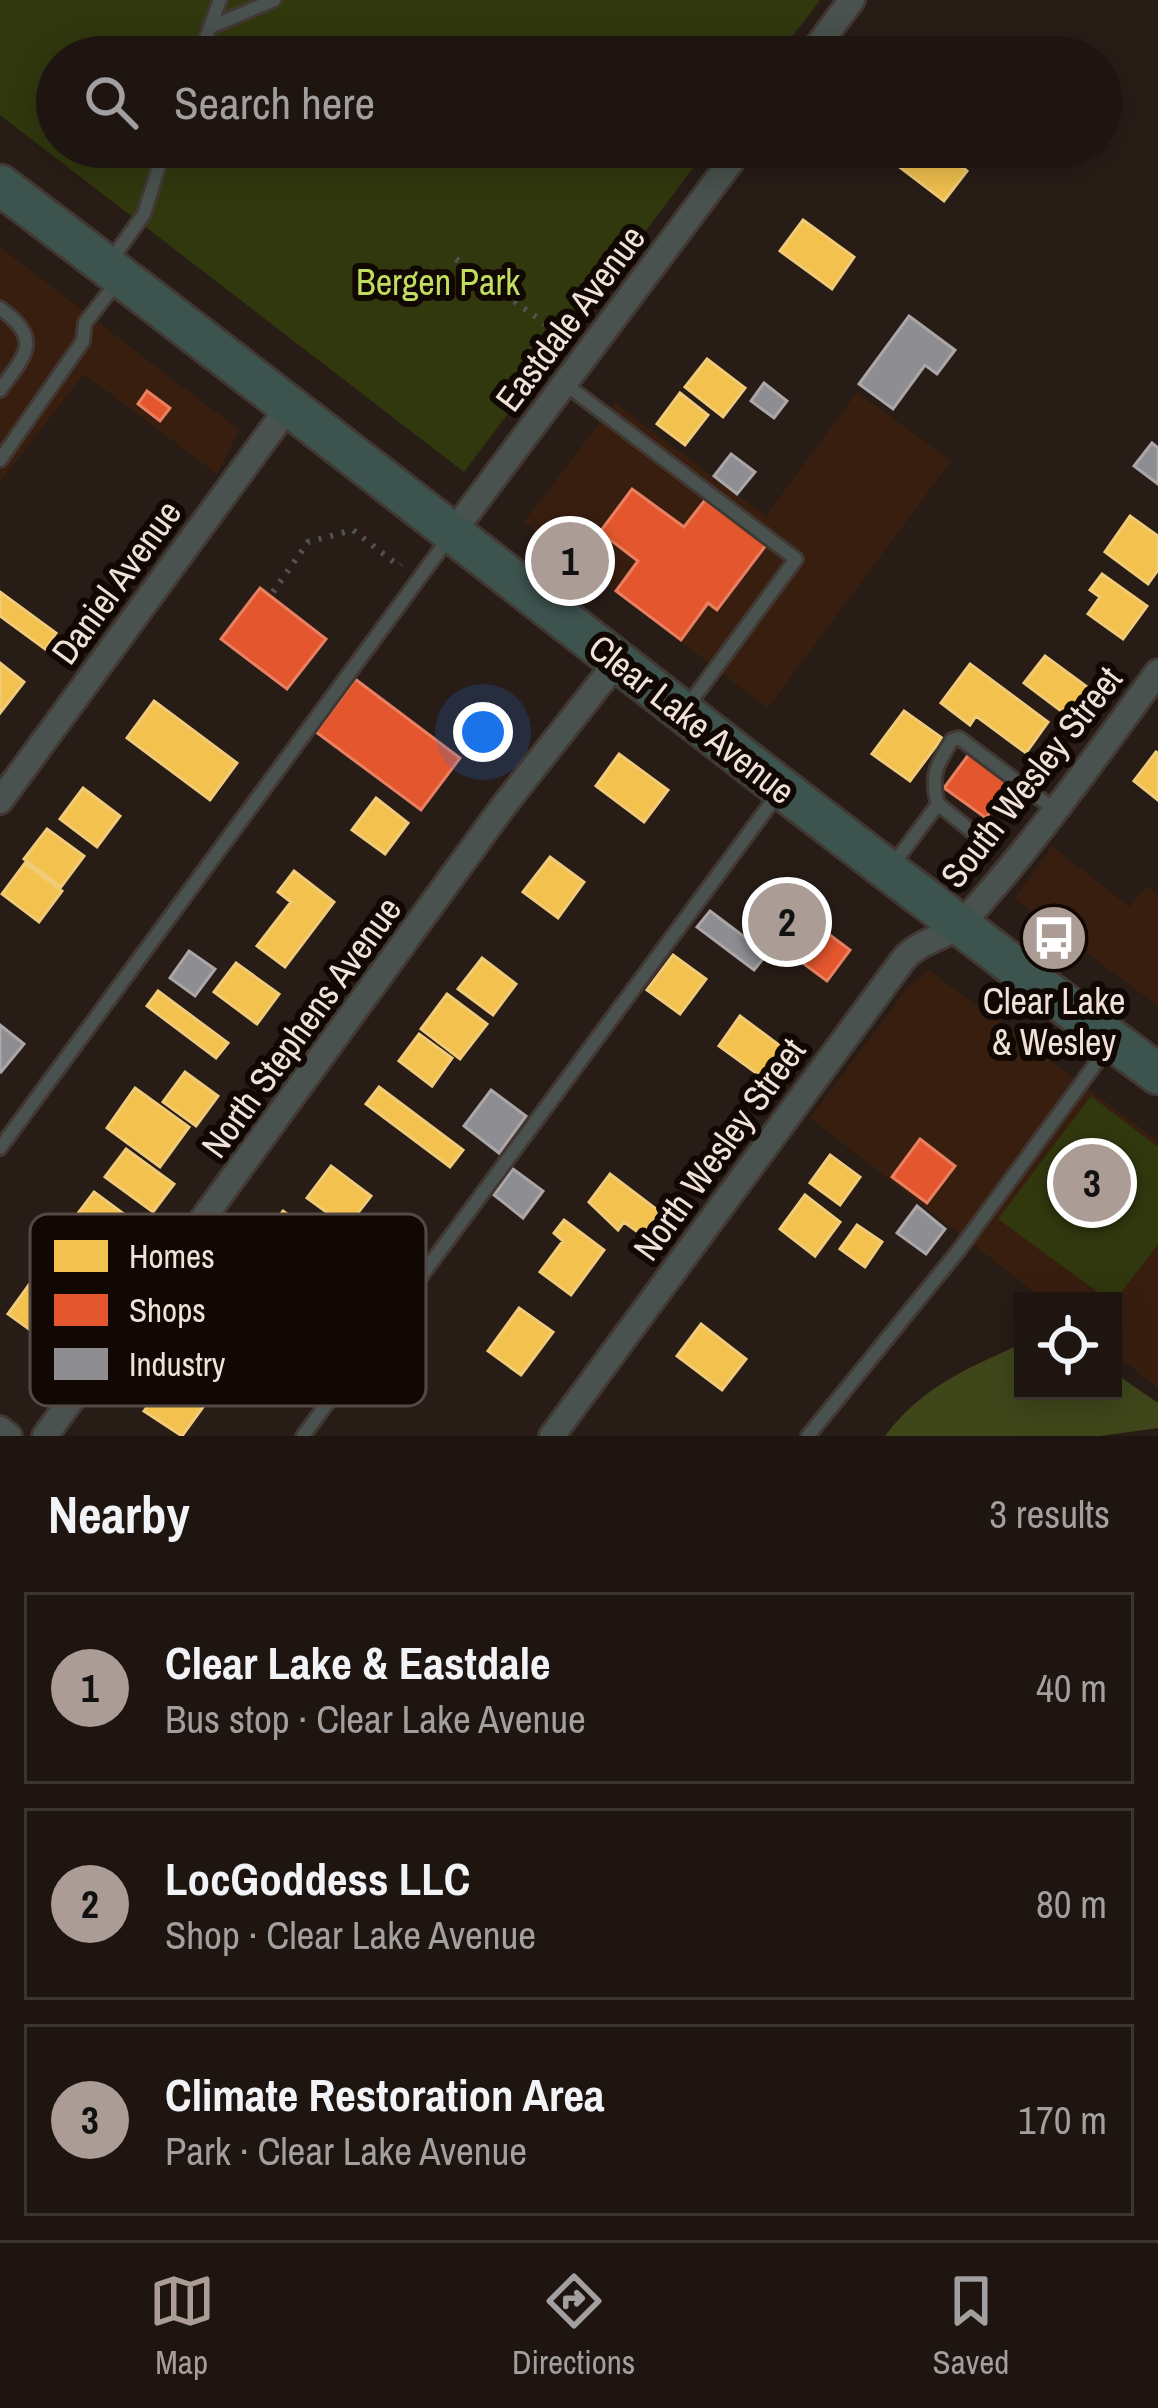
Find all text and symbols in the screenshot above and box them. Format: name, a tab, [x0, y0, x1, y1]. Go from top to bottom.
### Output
search box	[36, 36, 1122, 168]
icon: search	[78, 69, 144, 135]
text: Search here	[174, 72, 375, 133]
street label: Eastdale Avenue	[484, 215, 656, 421]
park label: Bergen Park	[356, 258, 520, 306]
street label: Daniel Avenue	[40, 490, 192, 674]
pin: 1	[531, 516, 609, 606]
street label: Clear Lake Avenue	[579, 623, 805, 815]
street label: South Wesley Street	[929, 656, 1133, 898]
your location	[453, 702, 513, 762]
pin: 2	[748, 877, 826, 967]
street label: North Stephens Avenue	[190, 887, 412, 1167]
bus stop icon: Clear Lake & Wesley	[1019, 903, 1089, 973]
place label: Clear Lake & Wesley	[983, 977, 1125, 1066]
street label: North Wesley Street	[622, 1028, 816, 1270]
pin: 3	[1053, 1138, 1131, 1228]
legend	[30, 1214, 426, 1406]
text: Homes	[129, 1234, 215, 1278]
text: Shops	[129, 1288, 206, 1332]
map controls	[1014, 1292, 1122, 1400]
button: locate	[1014, 1292, 1122, 1400]
text: Industry	[129, 1342, 226, 1386]
text: Nearby	[48, 1480, 190, 1549]
text: 3 results	[989, 1488, 1110, 1540]
text: Clear Lake & Eastdale	[165, 1632, 551, 1693]
text: 1	[81, 1662, 99, 1714]
text: 40 m	[1036, 1662, 1107, 1714]
text: Bus stop · Clear Lake Avenue	[165, 1693, 586, 1745]
text: LocGoddess LLC	[165, 1848, 471, 1909]
text: 2	[81, 1878, 99, 1930]
text: 80 m	[1036, 1878, 1107, 1930]
text: Shop · Clear Lake Avenue	[165, 1909, 536, 1961]
text: Climate Restoration Area	[165, 2064, 605, 2125]
text: 3	[81, 2094, 99, 2146]
text: 170 m	[1018, 2094, 1107, 2146]
text: Park · Clear Lake Avenue	[165, 2125, 527, 2177]
tab: Map	[149, 2268, 215, 2384]
tab: Directions	[512, 2268, 635, 2384]
tab: Saved	[933, 2268, 1009, 2384]

